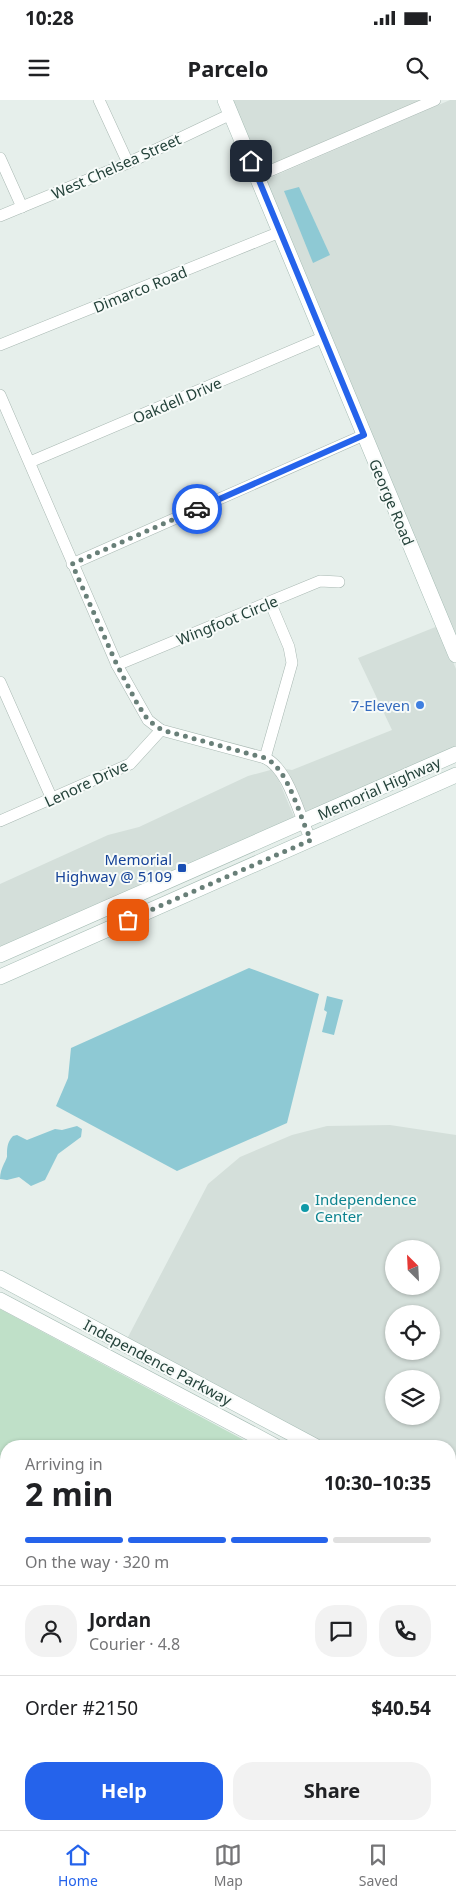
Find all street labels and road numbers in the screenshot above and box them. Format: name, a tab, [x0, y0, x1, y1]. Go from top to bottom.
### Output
street label: West Chelsea Street	[48, 128, 184, 204]
street label: Dimarco Road	[90, 261, 190, 317]
street label: Oakdell Drive	[130, 372, 224, 428]
street label: George Road	[365, 456, 419, 548]
street label: Wingfoot Circle	[173, 591, 281, 649]
street label: Memorial Highway	[314, 752, 444, 824]
street label: Lenore Drive	[41, 755, 131, 811]
street label: Independence Parkway	[80, 1314, 236, 1410]

